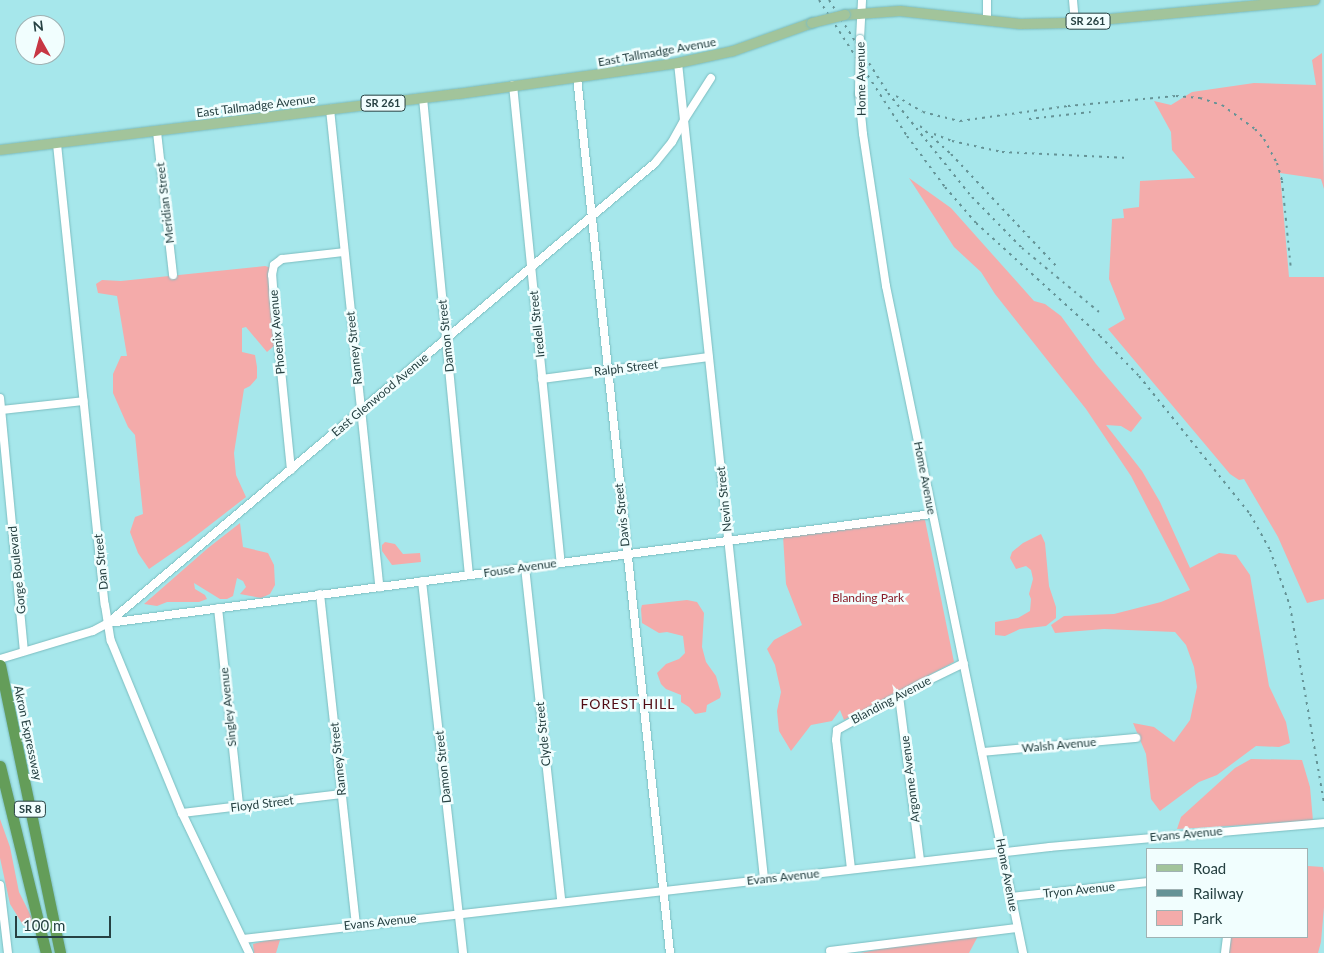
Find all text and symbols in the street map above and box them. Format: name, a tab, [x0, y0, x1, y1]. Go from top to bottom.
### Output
road number: SR 261	[1066, 12, 1110, 30]
north arrow	[15, 15, 65, 65]
text: N	[32, 17, 45, 35]
street label: East Tallmadge Avenue	[596, 34, 718, 70]
street label: Home Avenue	[853, 41, 869, 117]
street label: East Tallmadge Avenue	[195, 92, 317, 120]
road number: SR 261	[360, 95, 406, 112]
street label: Meridian Street	[153, 162, 177, 244]
street label: Phoenix Avenue	[266, 289, 288, 375]
street label: Iredell Street	[526, 290, 548, 358]
street label: Damon Street	[435, 299, 457, 373]
street label: Ranney Street	[343, 311, 365, 385]
street label: East Glenwood Avenue	[328, 350, 432, 440]
street label: Ralph Street	[593, 357, 659, 379]
street label: Home Avenue	[911, 440, 939, 516]
street label: Nevin Street	[713, 466, 735, 532]
street label: Davis Street	[612, 483, 632, 547]
street label: Gorge Boulevard	[5, 525, 29, 615]
street label: Dan Street	[91, 533, 111, 591]
street label: Fouse Avenue	[482, 556, 558, 580]
park label: Blanding Park	[832, 591, 904, 605]
street label: Singley Avenue	[217, 666, 239, 748]
street label: Blanding Avenue	[849, 673, 933, 727]
street label: Akron Expressway	[11, 684, 45, 782]
district label: FOREST HILL	[579, 696, 677, 712]
street label: Clyde Street	[532, 701, 554, 767]
street label: Ranney Street	[327, 722, 349, 796]
street label: Damon Street	[432, 730, 454, 804]
street label: Argonne Avenue	[898, 735, 922, 823]
street label: Walsh Avenue	[1021, 735, 1097, 755]
street label: Floyd Street	[230, 793, 294, 815]
road number: SR 8	[14, 801, 46, 818]
street label: Evans Avenue	[1149, 824, 1223, 844]
street label: Home Avenue	[993, 837, 1021, 913]
legend	[1146, 848, 1309, 938]
text: Road	[1193, 859, 1226, 877]
street label: Evans Avenue	[746, 866, 820, 888]
street label: Tryon Avenue	[1042, 879, 1116, 901]
text: Railway	[1193, 884, 1244, 902]
scale bar	[18, 906, 114, 938]
text: Park	[1193, 909, 1222, 927]
street label: Evans Avenue	[343, 911, 417, 933]
text: 100 m	[23, 916, 65, 934]

